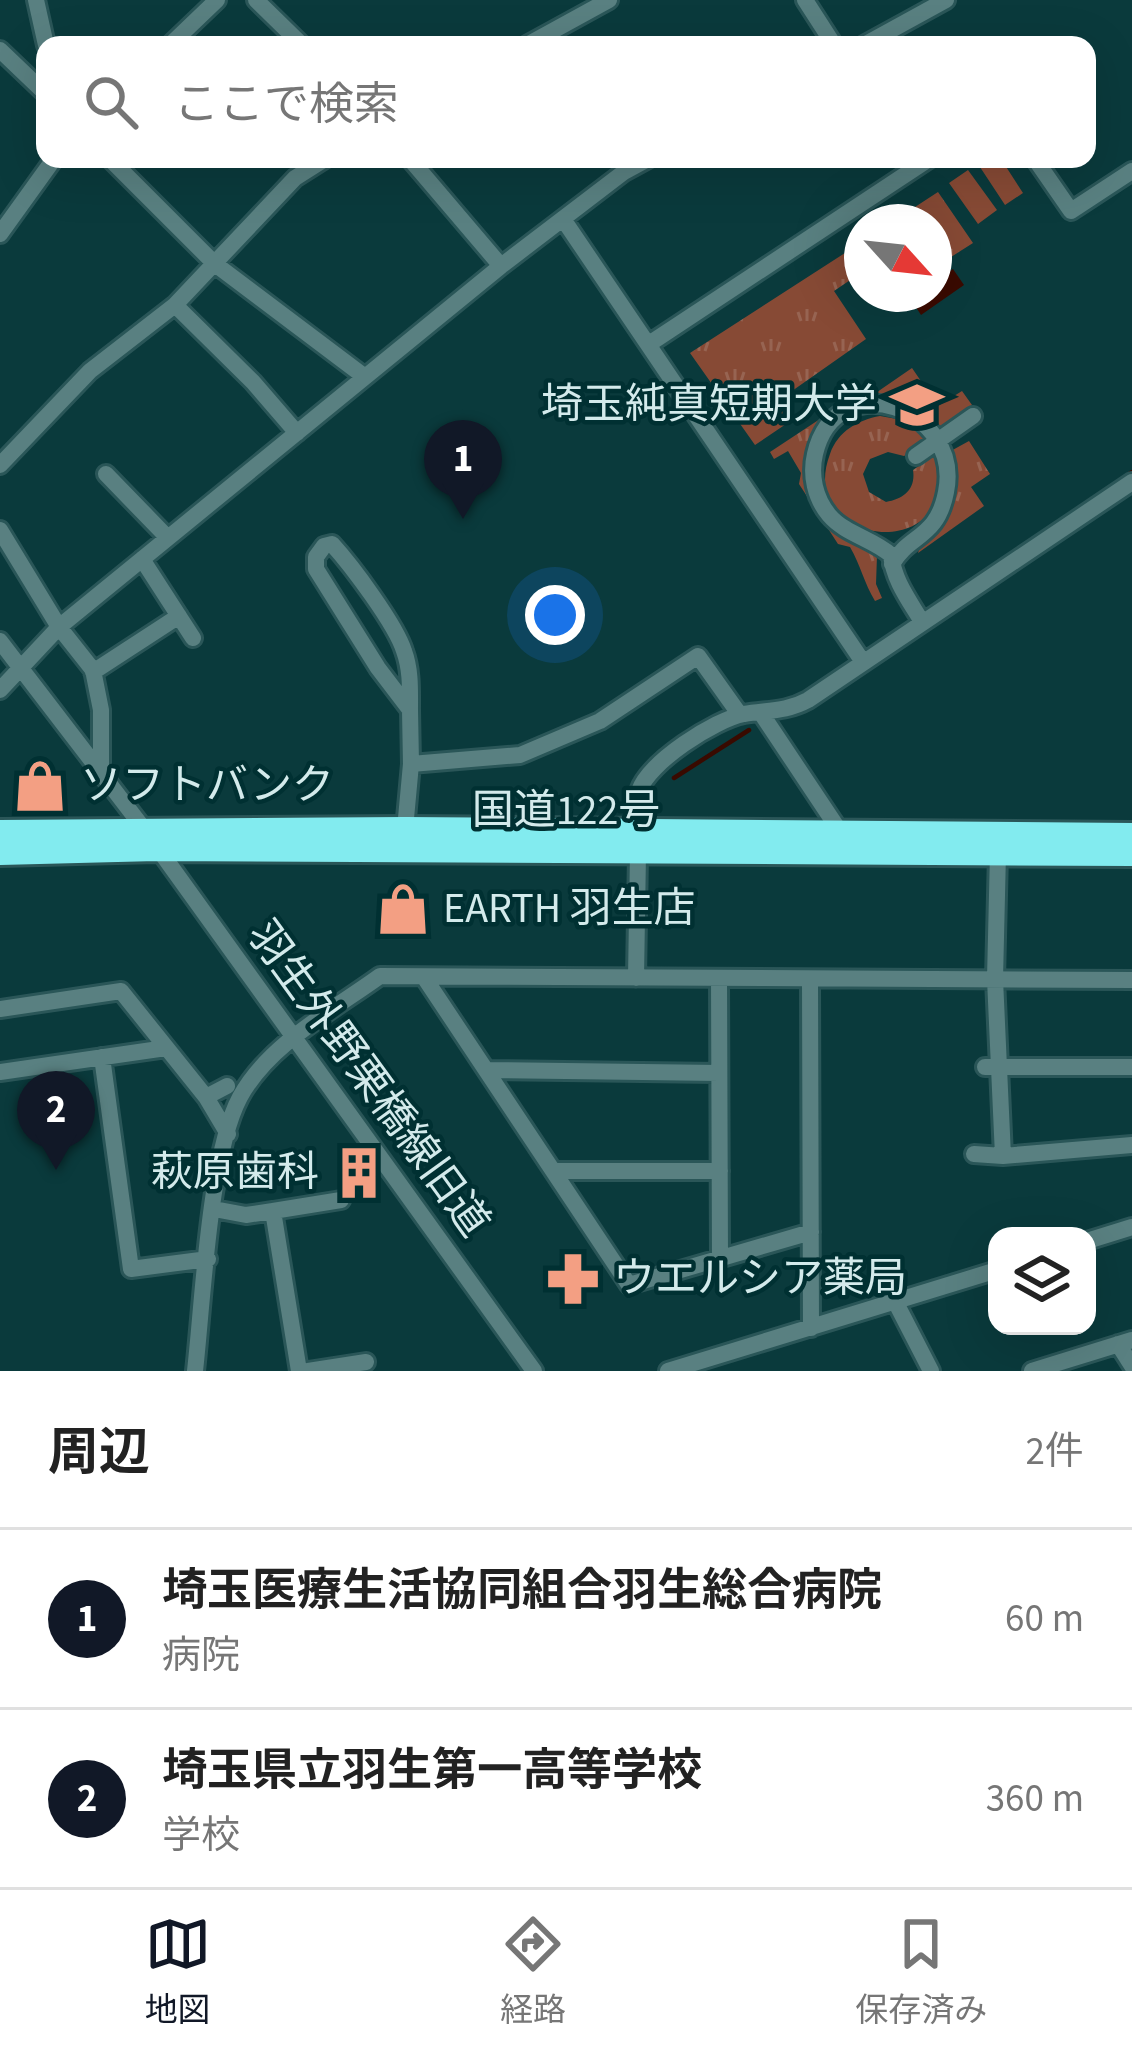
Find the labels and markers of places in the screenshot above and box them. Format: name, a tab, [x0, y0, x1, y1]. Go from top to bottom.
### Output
place label: 埼玉純真短期大学	[541, 375, 877, 435]
school or university icon: 埼玉純真短期大学	[888, 376, 946, 434]
pin: 1	[424, 420, 502, 519]
place label: ソフトバンク	[80, 756, 334, 816]
shop icon: ソフトバンク	[11, 757, 69, 815]
place label: EARTH 羽生店	[443, 879, 696, 939]
shop icon: EARTH 羽生店	[374, 880, 432, 938]
pin: 2	[17, 1071, 95, 1170]
place label: 萩原歯科	[151, 1143, 319, 1203]
building icon: 萩原歯科	[330, 1144, 388, 1202]
place label: ウエルシア薬局	[613, 1249, 907, 1309]
pharmacy icon: ウエルシア薬局	[544, 1250, 602, 1308]

